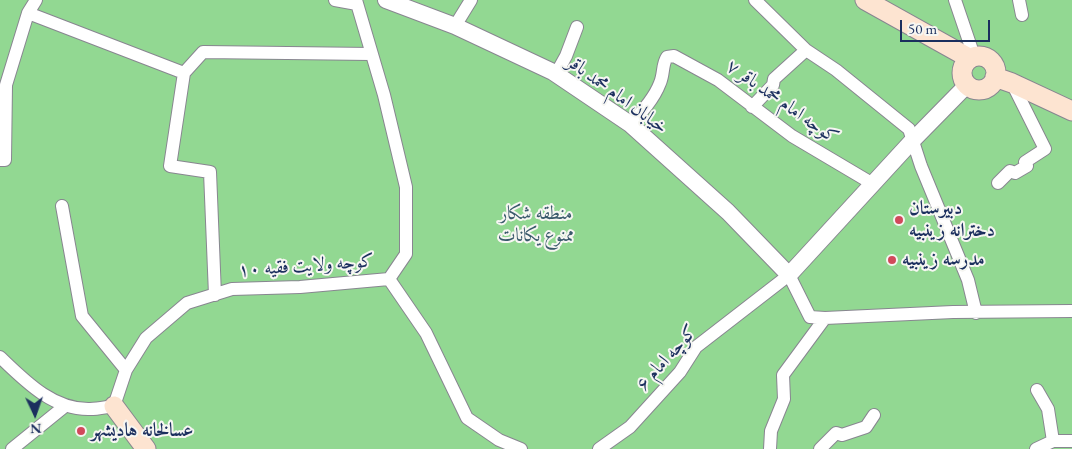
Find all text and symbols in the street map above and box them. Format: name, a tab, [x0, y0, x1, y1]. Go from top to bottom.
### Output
scale bar	[902, 10, 992, 42]
text: 50 m	[908, 19, 937, 38]
street label: خیابان امام محمد باقر	[562, 51, 672, 139]
street label: کوچه امام محمد باقر ۷	[722, 55, 842, 149]
place label: دبیرستان دخترانه زینبیه	[909, 198, 995, 242]
park label: منطقه شکار ممنوع یکانات	[498, 203, 574, 247]
marker: دبیرستان دخترانه زینبیه	[893, 214, 905, 226]
place label: مدرسه زینبیه	[902, 249, 985, 271]
street label: کوچه ولایت فقیه ۱۰	[237, 250, 375, 282]
marker: مدرسه زینبیه	[886, 254, 898, 266]
street label: کوچه امام ۶	[631, 320, 703, 396]
north arrow	[10, 389, 60, 439]
text: N	[30, 420, 42, 438]
place label: عسالخانه هادیشهر	[91, 420, 193, 442]
marker: عسالخانه هادیشهر	[75, 425, 87, 437]

